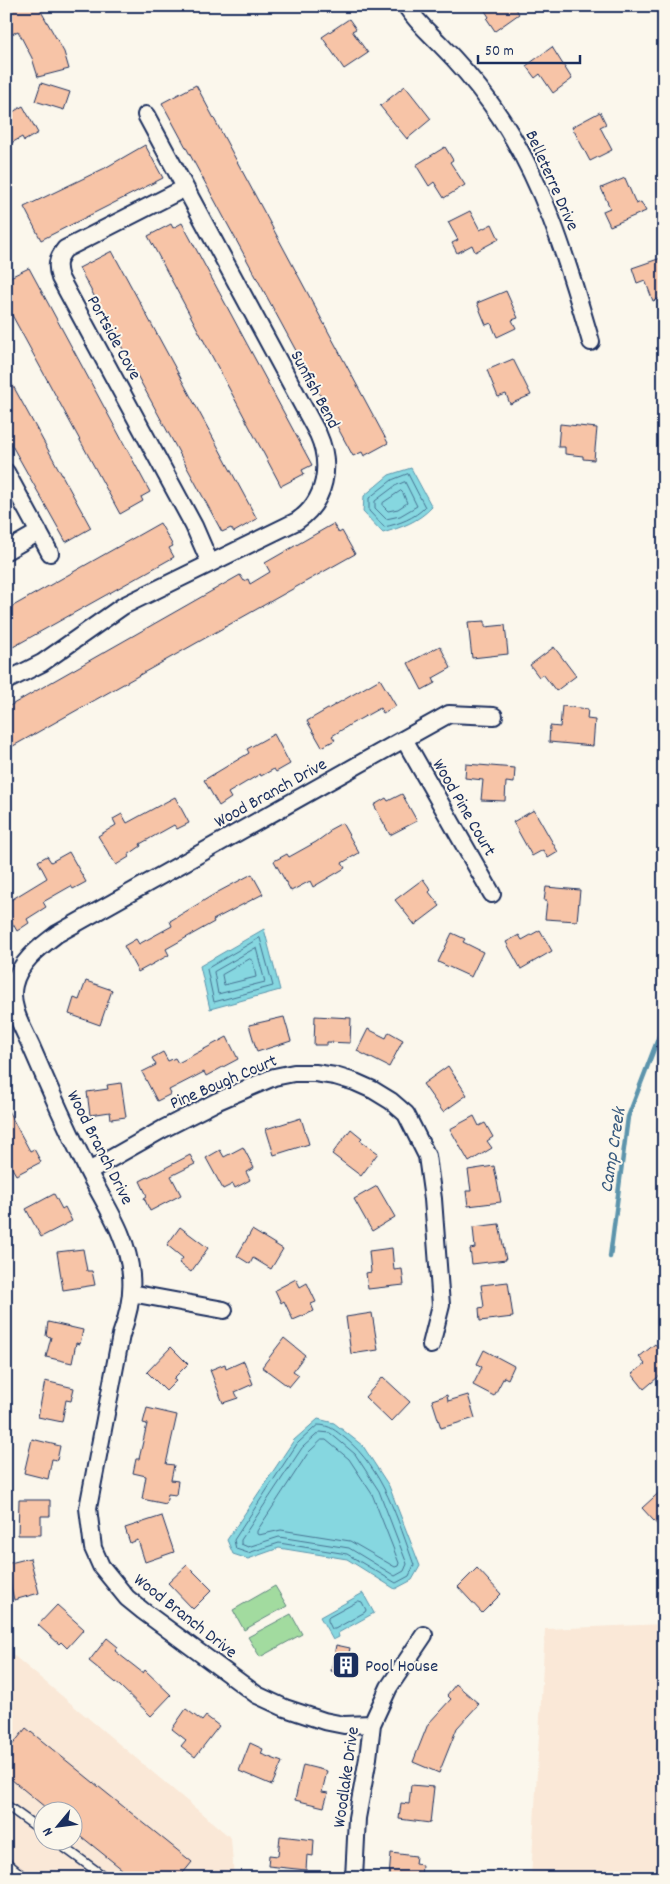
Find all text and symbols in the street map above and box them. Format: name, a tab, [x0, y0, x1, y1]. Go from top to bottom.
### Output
scale bar	[478, 32, 580, 64]
text: 50 m	[485, 41, 514, 63]
street label: Belleterre Drive	[517, 127, 584, 235]
street label: Portside Cove	[79, 291, 146, 385]
street label: Sunfish Bend	[283, 347, 345, 434]
street label: Wood Branch Drive	[210, 753, 332, 835]
street label: Wood Pine Court	[425, 755, 501, 862]
street label: Pine Bough Court	[166, 1049, 282, 1117]
street label: Wood Branch Drive	[59, 1087, 138, 1210]
water label: Camp Creek	[594, 1104, 635, 1195]
street label: Wood Branch Drive	[127, 1569, 242, 1665]
building icon: Pool House	[331, 1650, 361, 1680]
place label: Pool House	[365, 1655, 438, 1680]
street label: Woodlake Drive	[328, 1725, 367, 1829]
north arrow	[32, 1802, 82, 1852]
text: N	[38, 1823, 59, 1839]

